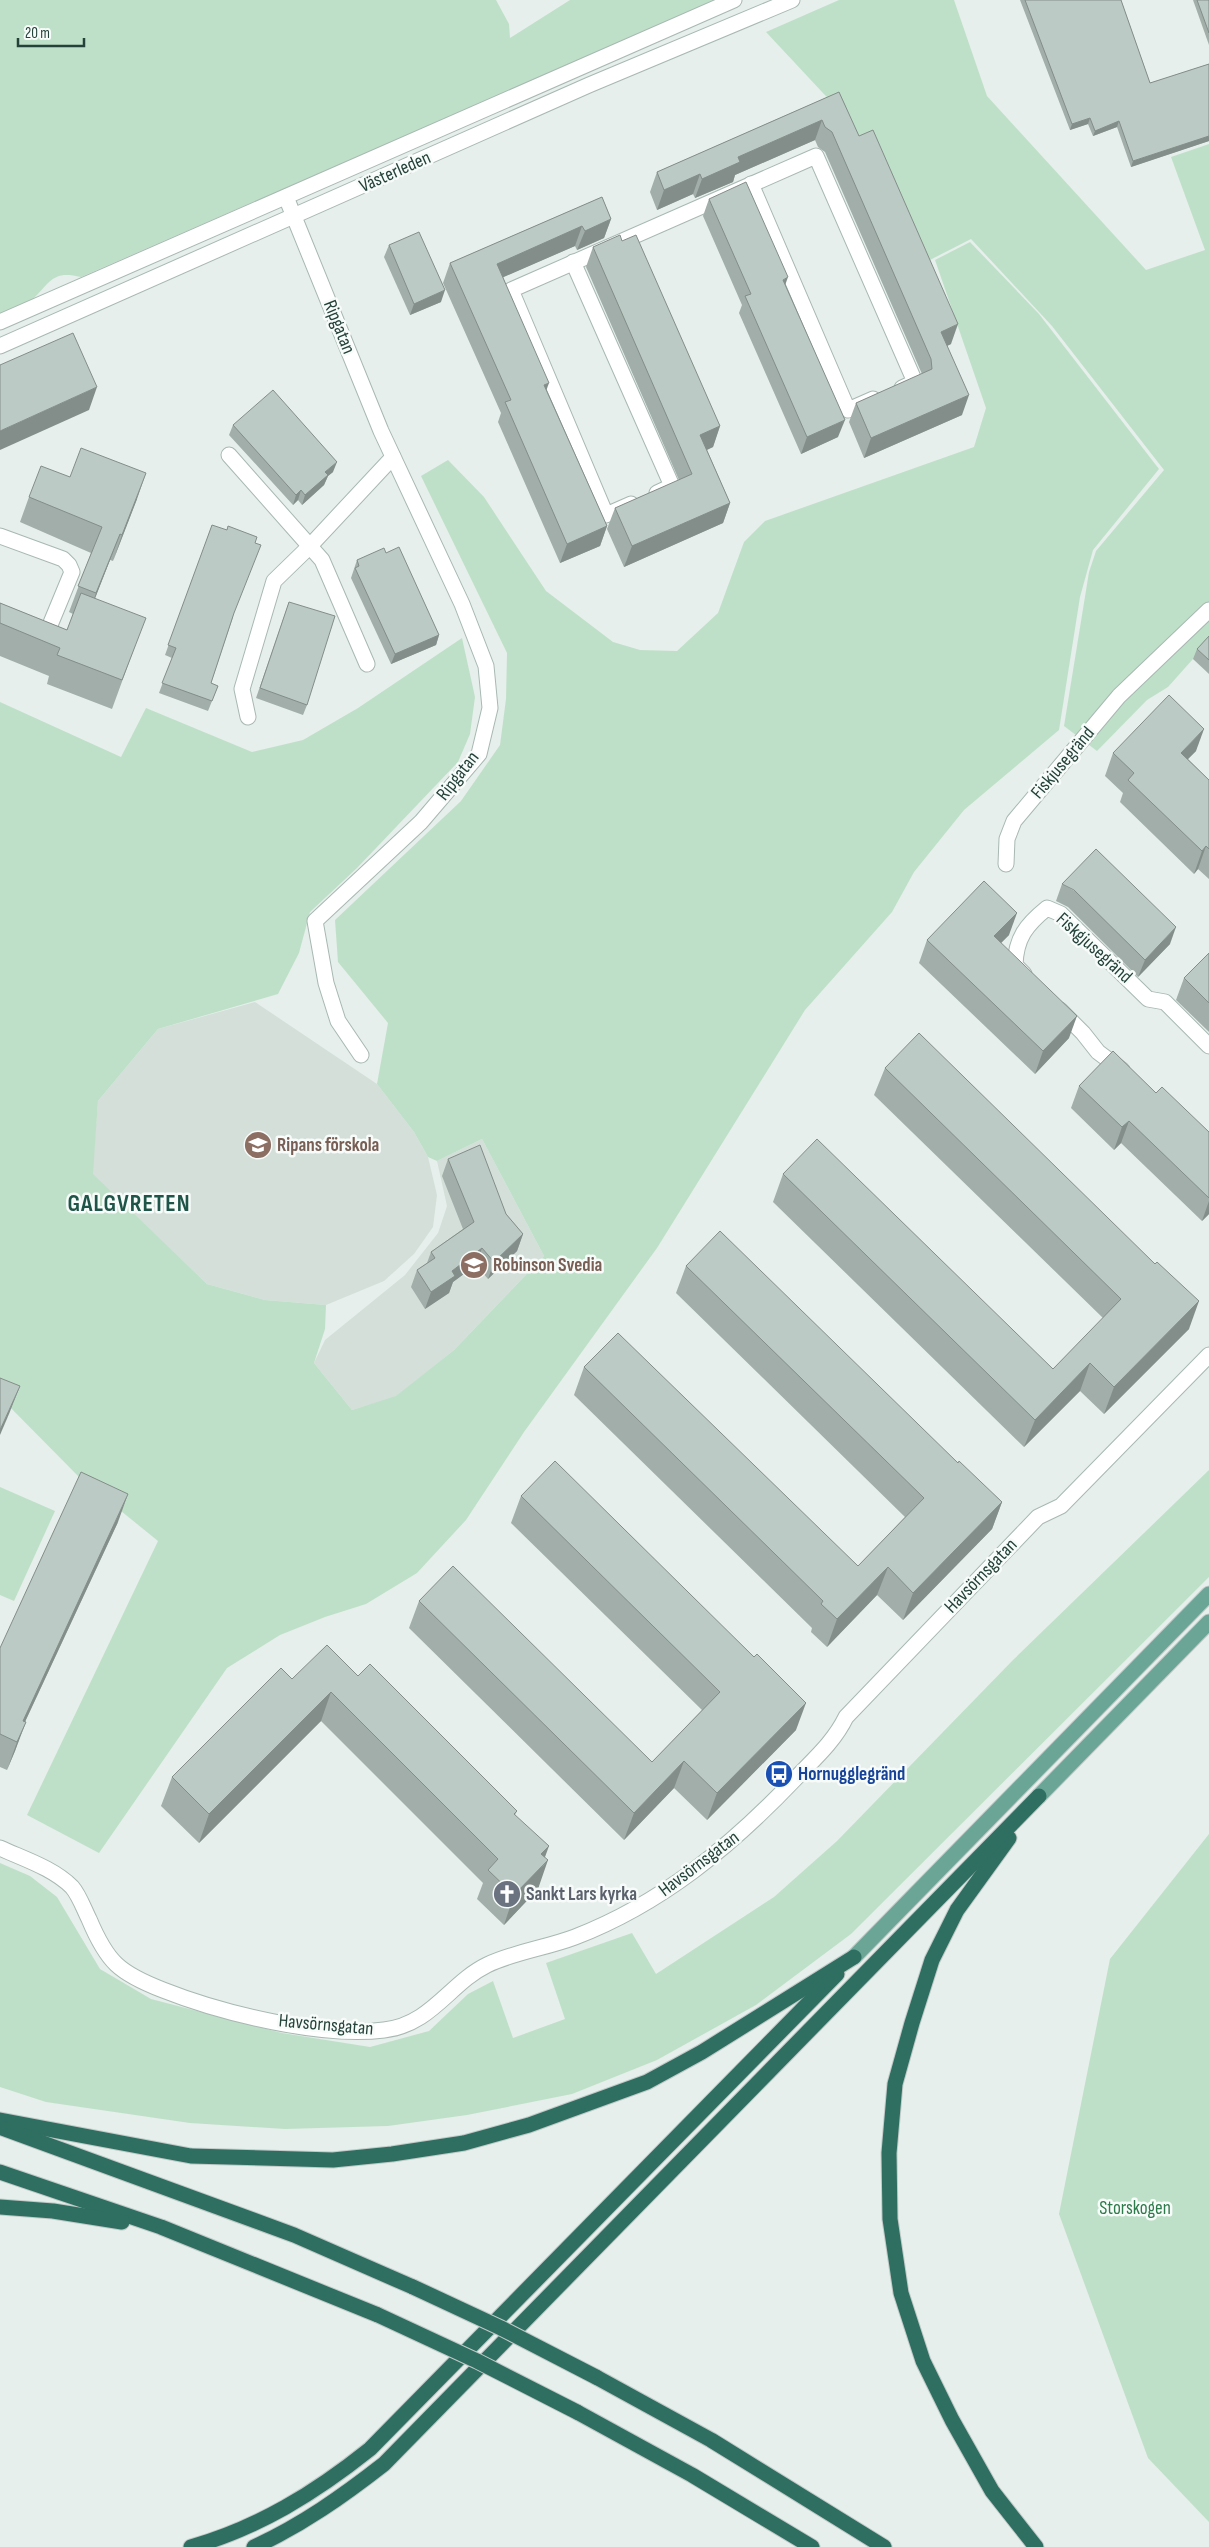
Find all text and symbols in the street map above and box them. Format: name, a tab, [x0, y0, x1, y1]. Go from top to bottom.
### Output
scale bar	[18, 15, 84, 47]
text: 20 m	[25, 24, 50, 43]
street label: Västerleden	[356, 146, 434, 198]
street label: Ripgatan	[318, 297, 360, 357]
street label: Fiskjusegränd	[1026, 722, 1100, 804]
street label: Ripgatan	[432, 747, 484, 805]
street label: Fiskgjusegränd	[1051, 908, 1137, 988]
school or university icon: Ripans förskola	[243, 1130, 273, 1160]
place label: Ripans förskola	[277, 1134, 379, 1157]
district label: GALGVRETEN	[67, 1189, 191, 1218]
school or university icon: Robinson Svedia	[459, 1250, 489, 1280]
place label: Robinson Svedia	[493, 1254, 602, 1277]
street label: Havsörnsgatan	[940, 1534, 1022, 1618]
bus stop icon: Hornugglegränd	[764, 1759, 794, 1789]
place label: Hornugglegränd	[798, 1763, 905, 1786]
street label: Havsörnsgatan	[654, 1826, 744, 1902]
church icon: Sankt Lars kyrka	[492, 1879, 522, 1909]
place label: Sankt Lars kyrka	[526, 1883, 637, 1906]
street label: Havsörnsgatan	[278, 2009, 374, 2041]
park label: Storskogen	[1099, 2197, 1171, 2220]

